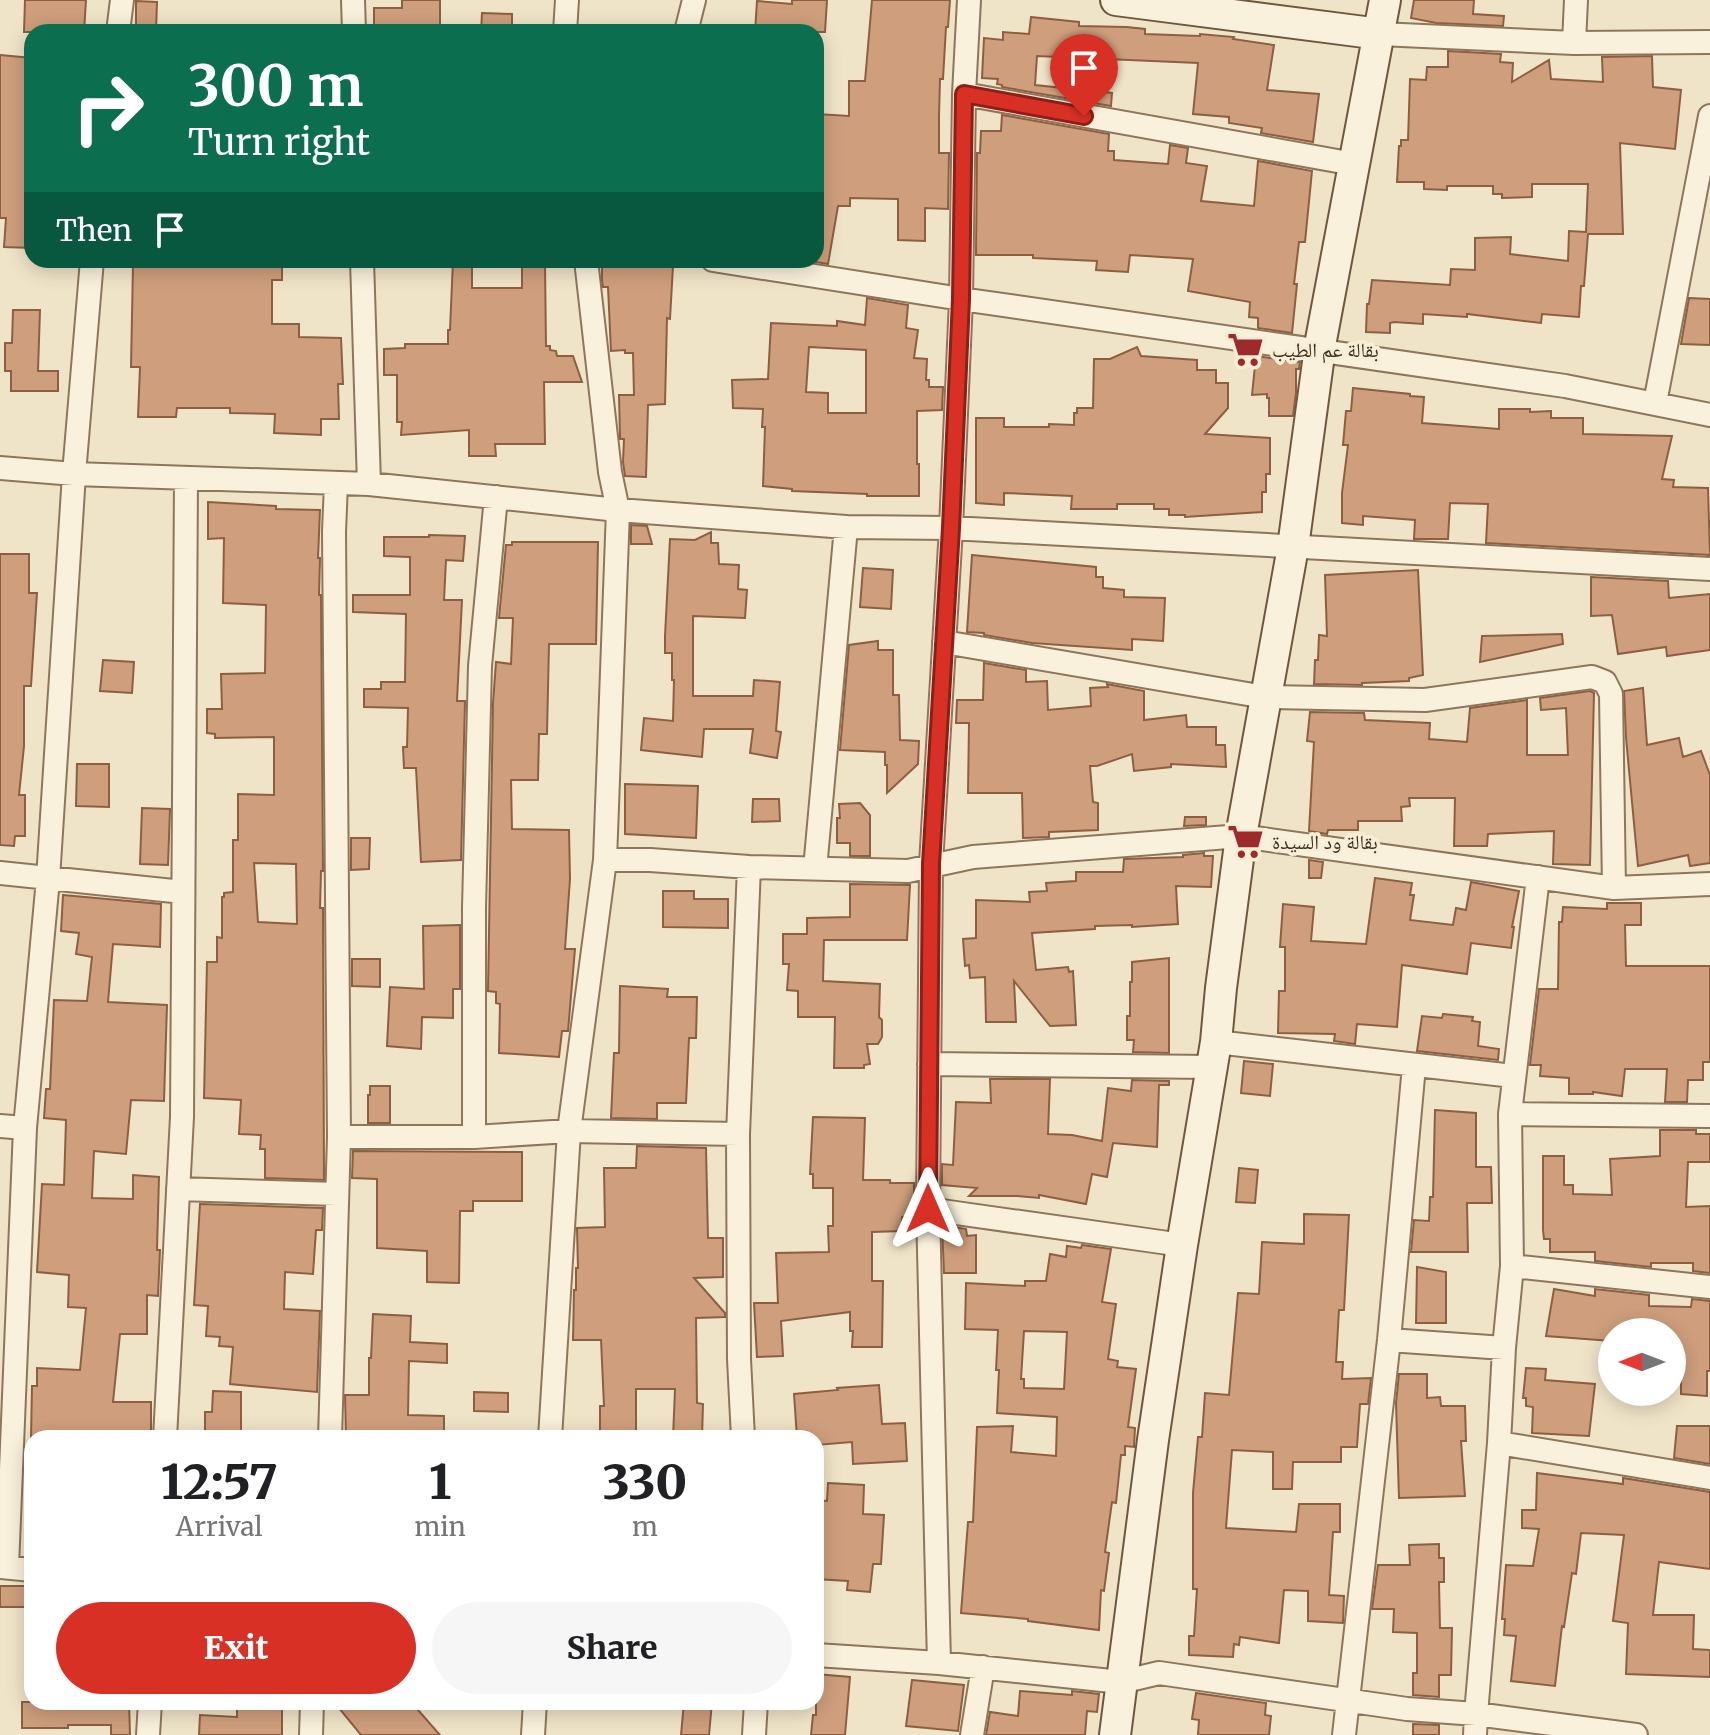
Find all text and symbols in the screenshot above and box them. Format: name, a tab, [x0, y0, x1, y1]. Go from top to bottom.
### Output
pin	[1050, 34, 1118, 116]
icon: arrive	[1062, 46, 1106, 90]
text: 300 m	[188, 51, 364, 121]
icon: right	[56, 56, 160, 160]
text: Turn right	[188, 120, 370, 165]
icon: arrive	[148, 208, 192, 252]
text: Then	[56, 211, 132, 249]
supermarket icon: بقالة عم الطيب	[1227, 331, 1265, 369]
place label: بقالة عم الطيب	[1272, 337, 1379, 364]
supermarket icon: بقالة ود السيدة	[1227, 823, 1265, 861]
place label: بقالة ود السيدة	[1272, 829, 1378, 854]
position arrow	[886, 1167, 970, 1251]
north arrow	[1598, 1318, 1686, 1406]
map controls	[1598, 1318, 1686, 1406]
text: 12:57	[161, 1452, 278, 1512]
text: 1	[429, 1452, 451, 1512]
text: 330	[603, 1452, 687, 1512]
text: Arrival	[176, 1510, 263, 1543]
text: min	[414, 1510, 466, 1543]
text: m	[632, 1510, 658, 1543]
button: Exit	[56, 1602, 416, 1694]
button: Share	[432, 1602, 792, 1694]

